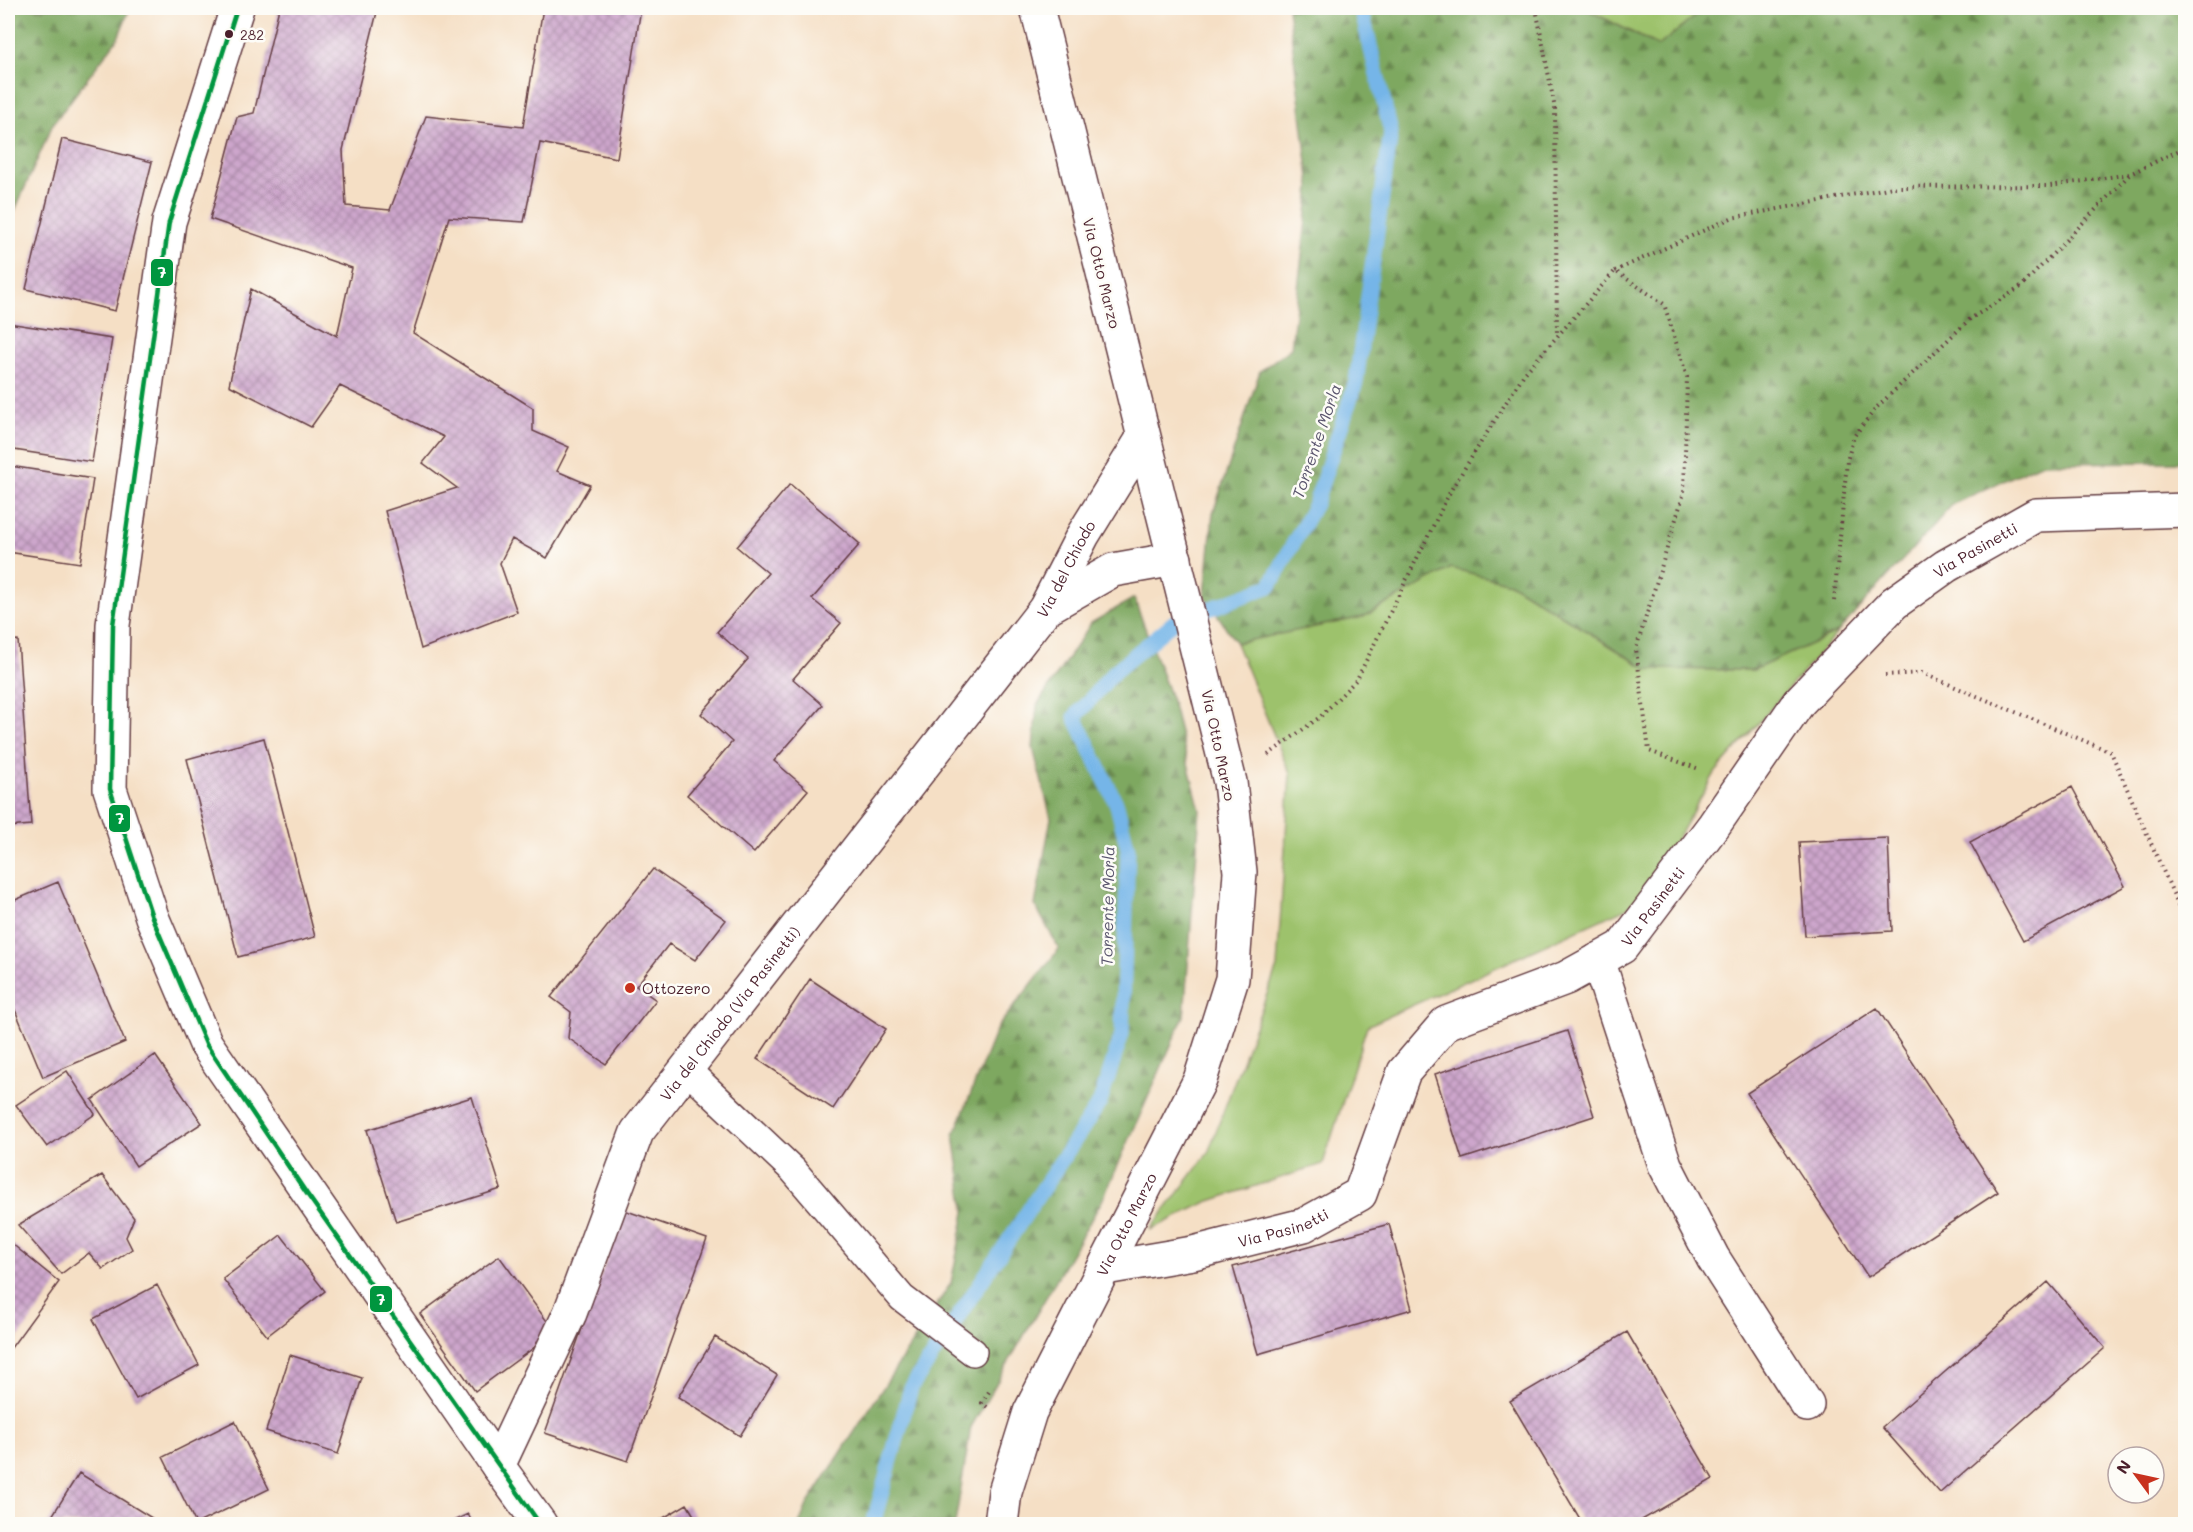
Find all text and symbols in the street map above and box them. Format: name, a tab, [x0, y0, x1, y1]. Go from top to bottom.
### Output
place label: 282	[240, 25, 264, 44]
marker: 282	[223, 28, 235, 40]
street label: Via Otto Marzo	[1079, 216, 1125, 330]
line badge: 7	[150, 258, 174, 287]
text: 7	[158, 261, 167, 282]
water label: Torrente Morla	[1287, 381, 1345, 501]
street label: Via del Chiodo	[1032, 516, 1100, 622]
street label: Via Pasinetti	[1929, 518, 2021, 582]
street label: Via Otto Marzo	[1197, 688, 1241, 803]
line badge: 7	[108, 804, 131, 833]
text: 7	[116, 807, 125, 828]
water label: Torrente Morla	[1095, 846, 1119, 966]
street label: Via Pasinetti	[1616, 863, 1689, 950]
street label: Via del Chiodo (Via Pasinetti)	[655, 922, 804, 1105]
place label: Ottozero	[642, 978, 710, 998]
marker: Ottozero	[623, 981, 637, 995]
street label: Via Otto Marzo	[1091, 1169, 1161, 1279]
street label: Via Pasinetti	[1236, 1203, 1332, 1251]
line badge: 7	[369, 1285, 393, 1313]
text: 7	[377, 1288, 386, 1309]
north arrow	[2106, 1445, 2166, 1505]
text: N	[2111, 1456, 2135, 1477]

